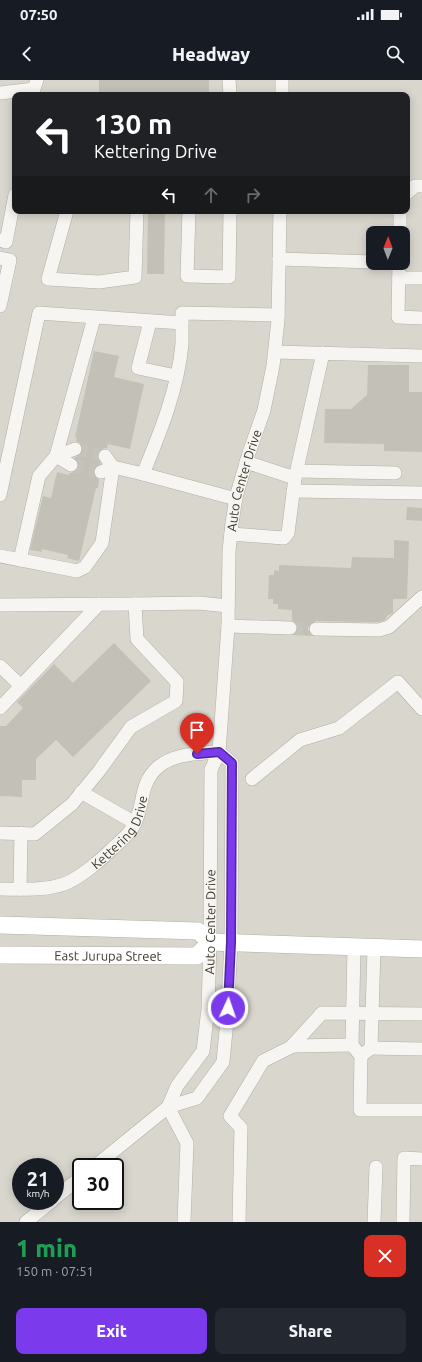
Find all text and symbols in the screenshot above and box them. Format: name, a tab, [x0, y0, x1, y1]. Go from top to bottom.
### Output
text: 07:50	[20, 6, 58, 23]
icon: back	[16, 43, 38, 65]
icon: search	[384, 43, 406, 65]
text: Headway	[172, 44, 250, 64]
icon: left	[28, 108, 80, 160]
text: 130 m	[94, 108, 172, 139]
text: Kettering Drive	[94, 141, 217, 161]
icon: left	[158, 184, 180, 206]
icon: ahead	[200, 184, 222, 206]
icon: right	[242, 184, 264, 206]
north arrow	[366, 226, 410, 270]
map controls	[366, 226, 410, 270]
street label: Auto Center Drive	[224, 428, 264, 532]
pin	[180, 713, 214, 754]
icon: arrive	[186, 719, 208, 741]
street label: Kettering Drive	[88, 794, 149, 871]
street label: Auto Center Drive	[202, 869, 217, 975]
street label: East Jurupa Street	[54, 948, 162, 963]
position arrow	[207, 987, 249, 1029]
speed limit sign: 30	[72, 1158, 124, 1210]
text: 21	[27, 1167, 49, 1190]
text: km/h	[26, 1188, 50, 1199]
text: 1 min	[16, 1235, 77, 1262]
button: close	[364, 1235, 406, 1277]
text: 150 m · 07:51	[16, 1264, 94, 1278]
button: Exit	[16, 1308, 207, 1354]
button: Share	[215, 1308, 406, 1354]

